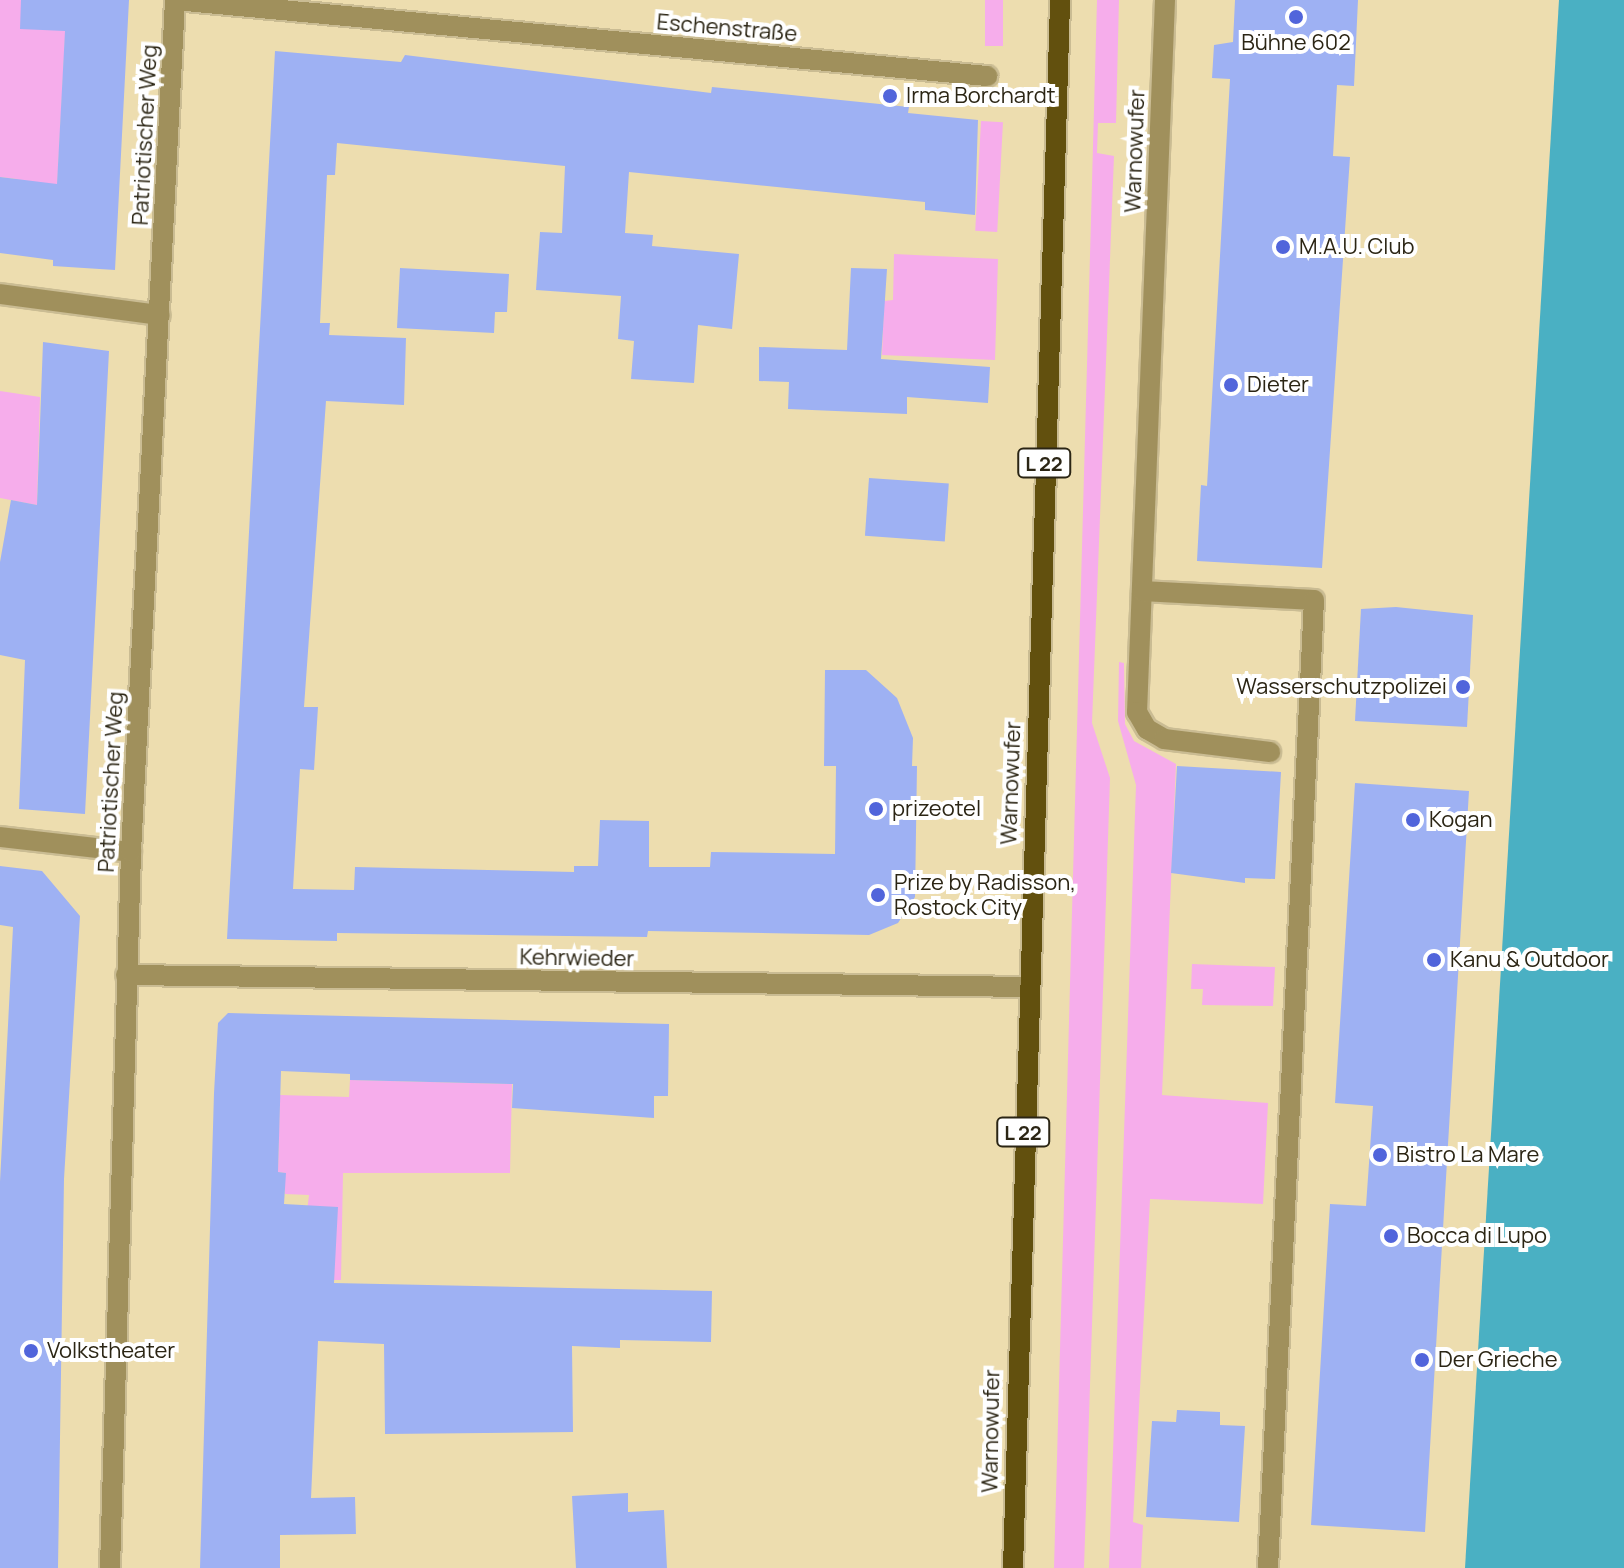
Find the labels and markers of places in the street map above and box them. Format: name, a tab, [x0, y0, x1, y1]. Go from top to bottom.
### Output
marker: Bühne 602	[1287, 8, 1305, 26]
place label: Bühne 602	[1241, 30, 1351, 56]
place label: Irma Borchardt	[906, 83, 1056, 109]
marker: Irma Borchardt	[881, 87, 899, 105]
place label: M.A.U. Club	[1299, 234, 1415, 260]
marker: M.A.U. Club	[1274, 238, 1292, 256]
place label: Dieter	[1247, 372, 1309, 398]
marker: Dieter	[1222, 376, 1240, 394]
place label: Wasserschutzpolizei	[1236, 674, 1447, 700]
marker: Wasserschutzpolizei	[1454, 678, 1472, 696]
place label: prizeotel	[892, 796, 981, 822]
marker: prizeotel	[867, 800, 885, 818]
place label: Kogan	[1429, 807, 1493, 833]
marker: Kogan	[1404, 811, 1422, 829]
place label: Prize by Radisson, Rostock City	[894, 869, 1076, 920]
marker: Prize by Radisson, Rostock City	[869, 886, 887, 904]
place label: Kanu & Outdoor	[1450, 947, 1609, 973]
marker: Kanu & Outdoor	[1425, 951, 1443, 969]
place label: Bistro La Mare	[1396, 1142, 1539, 1168]
marker: Bistro La Mare	[1371, 1146, 1389, 1164]
place label: Bocca di Lupo	[1407, 1223, 1547, 1249]
marker: Bocca di Lupo	[1382, 1227, 1400, 1245]
place label: Volkstheater	[47, 1338, 175, 1364]
marker: Volkstheater	[22, 1342, 40, 1360]
place label: Der Grieche	[1438, 1347, 1558, 1373]
marker: Der Grieche	[1413, 1351, 1431, 1369]

